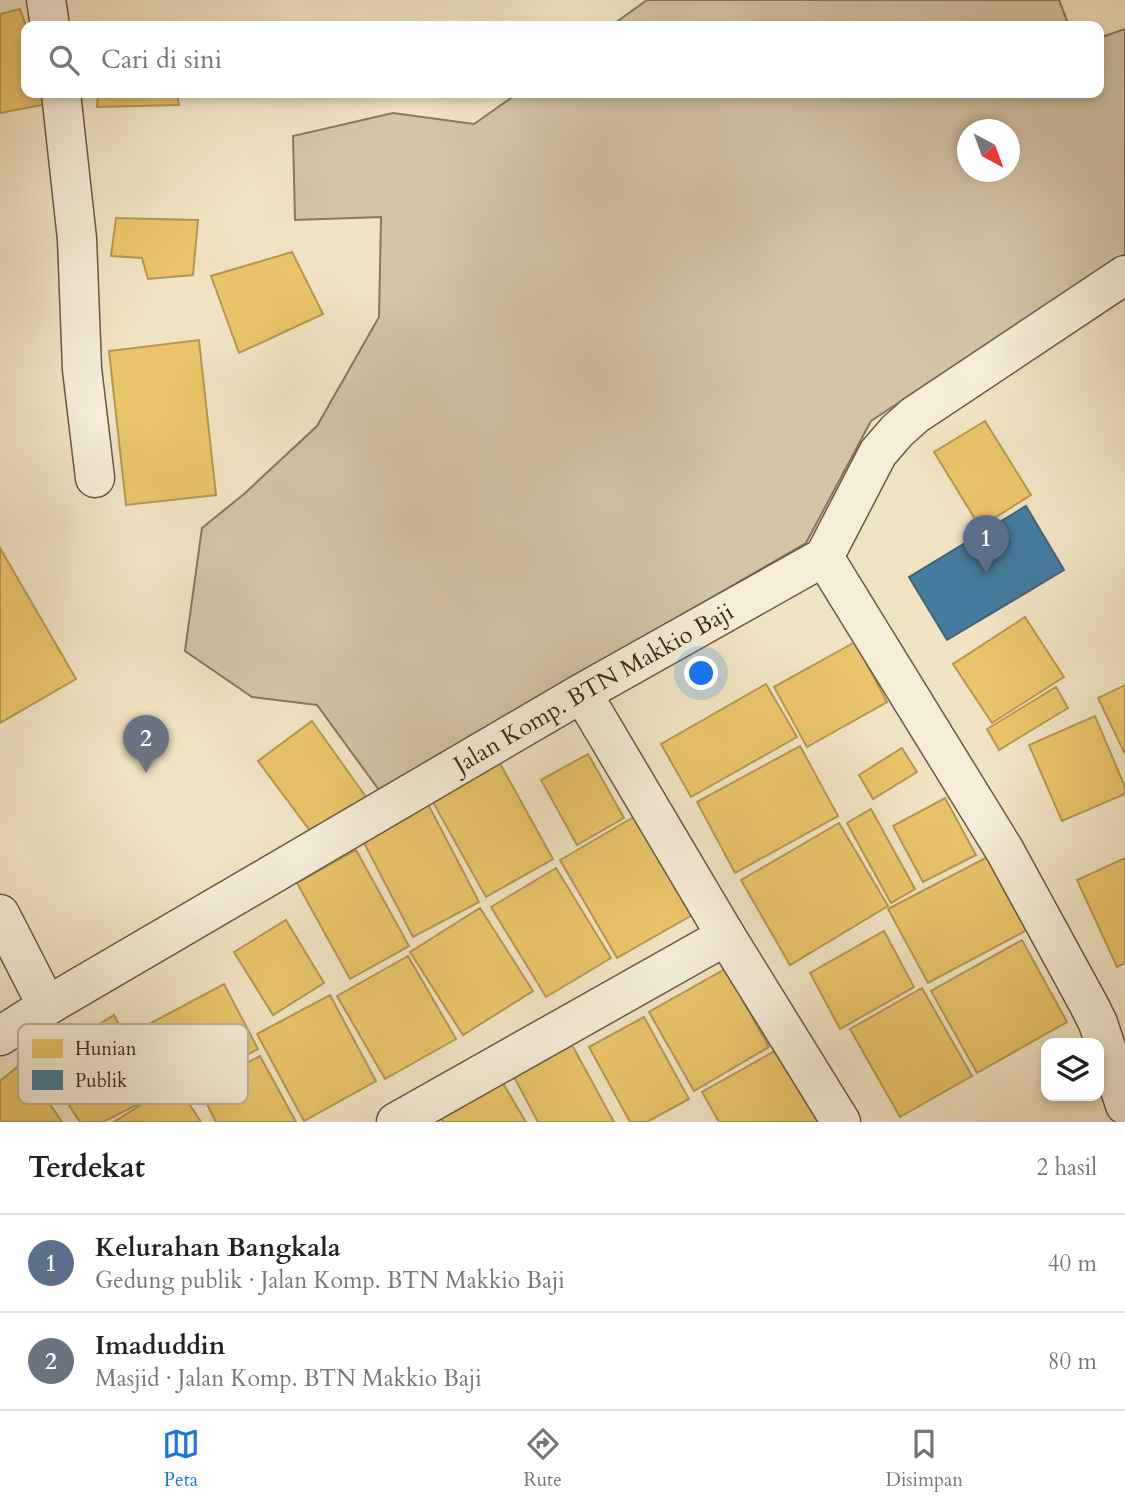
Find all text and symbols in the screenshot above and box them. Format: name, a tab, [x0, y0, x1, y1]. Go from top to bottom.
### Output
search box	[21, 21, 1104, 98]
icon: search	[45, 41, 83, 79]
text: Cari di sini	[101, 42, 222, 77]
north arrow	[957, 119, 1020, 182]
pin: 1	[963, 515, 1009, 573]
street label: Jalan Komp. BTN Makkio Baji	[445, 595, 740, 783]
your location	[684, 656, 718, 690]
pin: 2	[123, 715, 169, 773]
legend	[18, 1024, 248, 1104]
text: Hunian	[75, 1036, 137, 1062]
map controls	[1041, 1038, 1104, 1101]
button: layers	[1041, 1038, 1104, 1101]
text: Publik	[75, 1068, 128, 1094]
text: Terdekat	[28, 1147, 145, 1188]
text: 2 hasil	[1036, 1152, 1097, 1183]
text: Kelurahan Bangkala	[95, 1230, 341, 1265]
text: 1	[45, 1248, 57, 1279]
text: 40 m	[1048, 1248, 1097, 1279]
text: Gedung publik · Jalan Komp. BTN Makkio Baji	[95, 1265, 565, 1296]
text: Imaduddin	[95, 1328, 225, 1363]
text: 2	[45, 1346, 57, 1377]
text: 80 m	[1048, 1346, 1097, 1377]
text: Masjid · Jalan Komp. BTN Makkio Baji	[95, 1363, 482, 1394]
tab: Peta	[162, 1425, 200, 1493]
tab: Rute	[524, 1425, 562, 1493]
tab: Disimpan	[885, 1425, 963, 1493]

